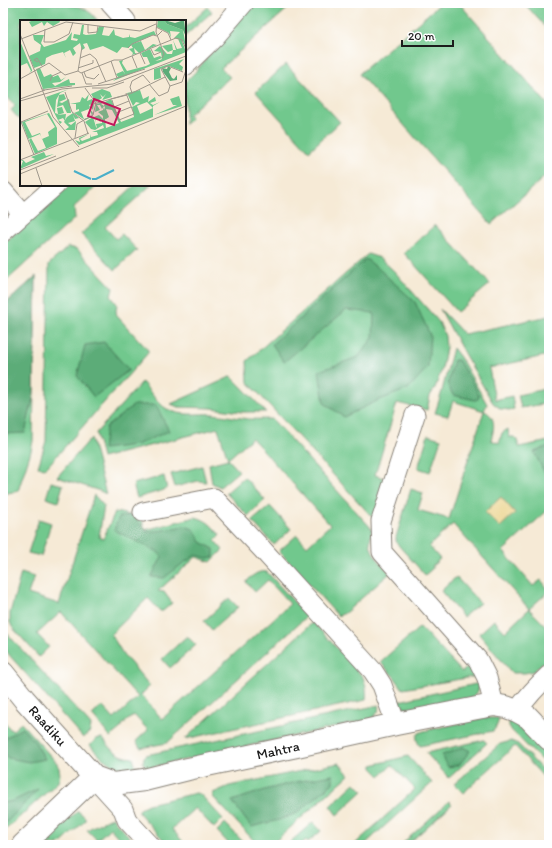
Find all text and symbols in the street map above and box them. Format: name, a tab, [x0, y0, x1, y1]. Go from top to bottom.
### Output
inset map	[20, 20, 186, 186]
scale bar	[402, 22, 453, 48]
text: 20 m	[408, 29, 435, 43]
street label: Raadiku	[25, 702, 71, 750]
street label: Mahtra	[255, 737, 301, 763]

